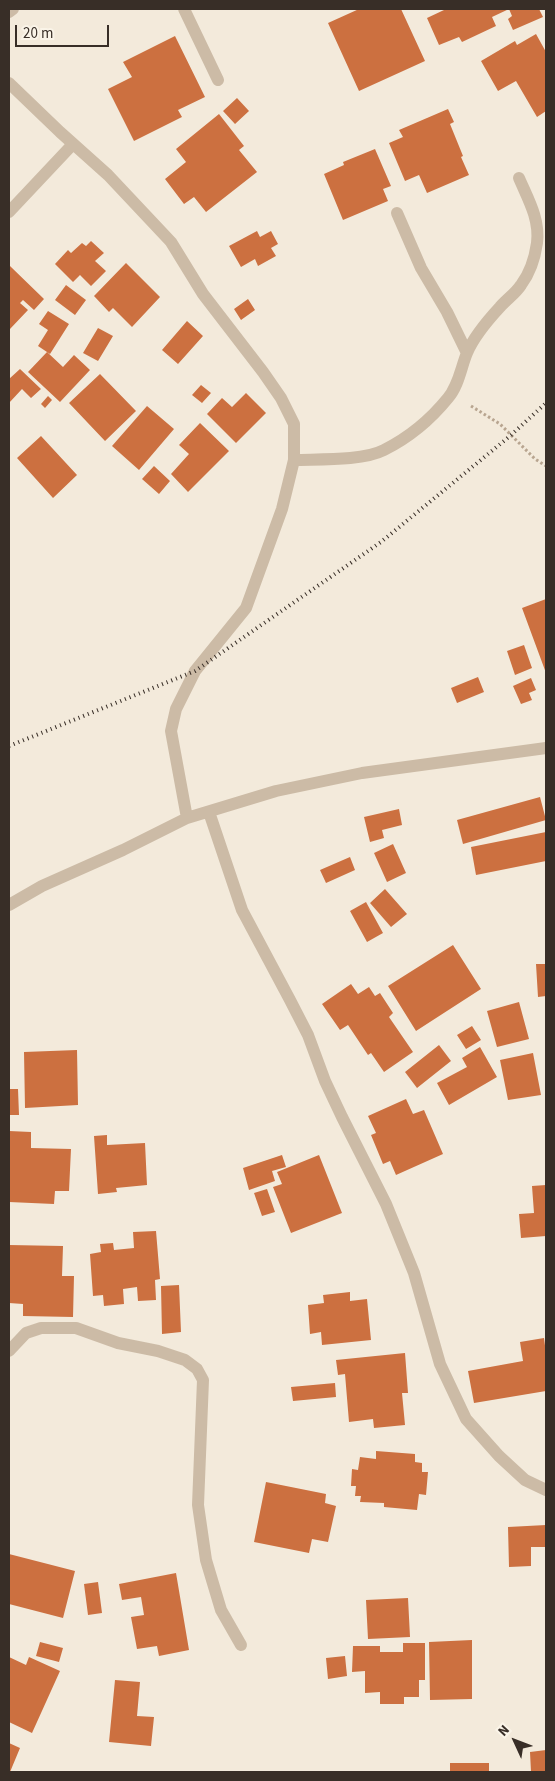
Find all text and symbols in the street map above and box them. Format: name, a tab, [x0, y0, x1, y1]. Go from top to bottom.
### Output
scale bar	[18, 15, 111, 47]
text: 20 m	[23, 23, 53, 44]
north arrow	[490, 1716, 540, 1766]
text: N	[494, 1721, 515, 1741]

